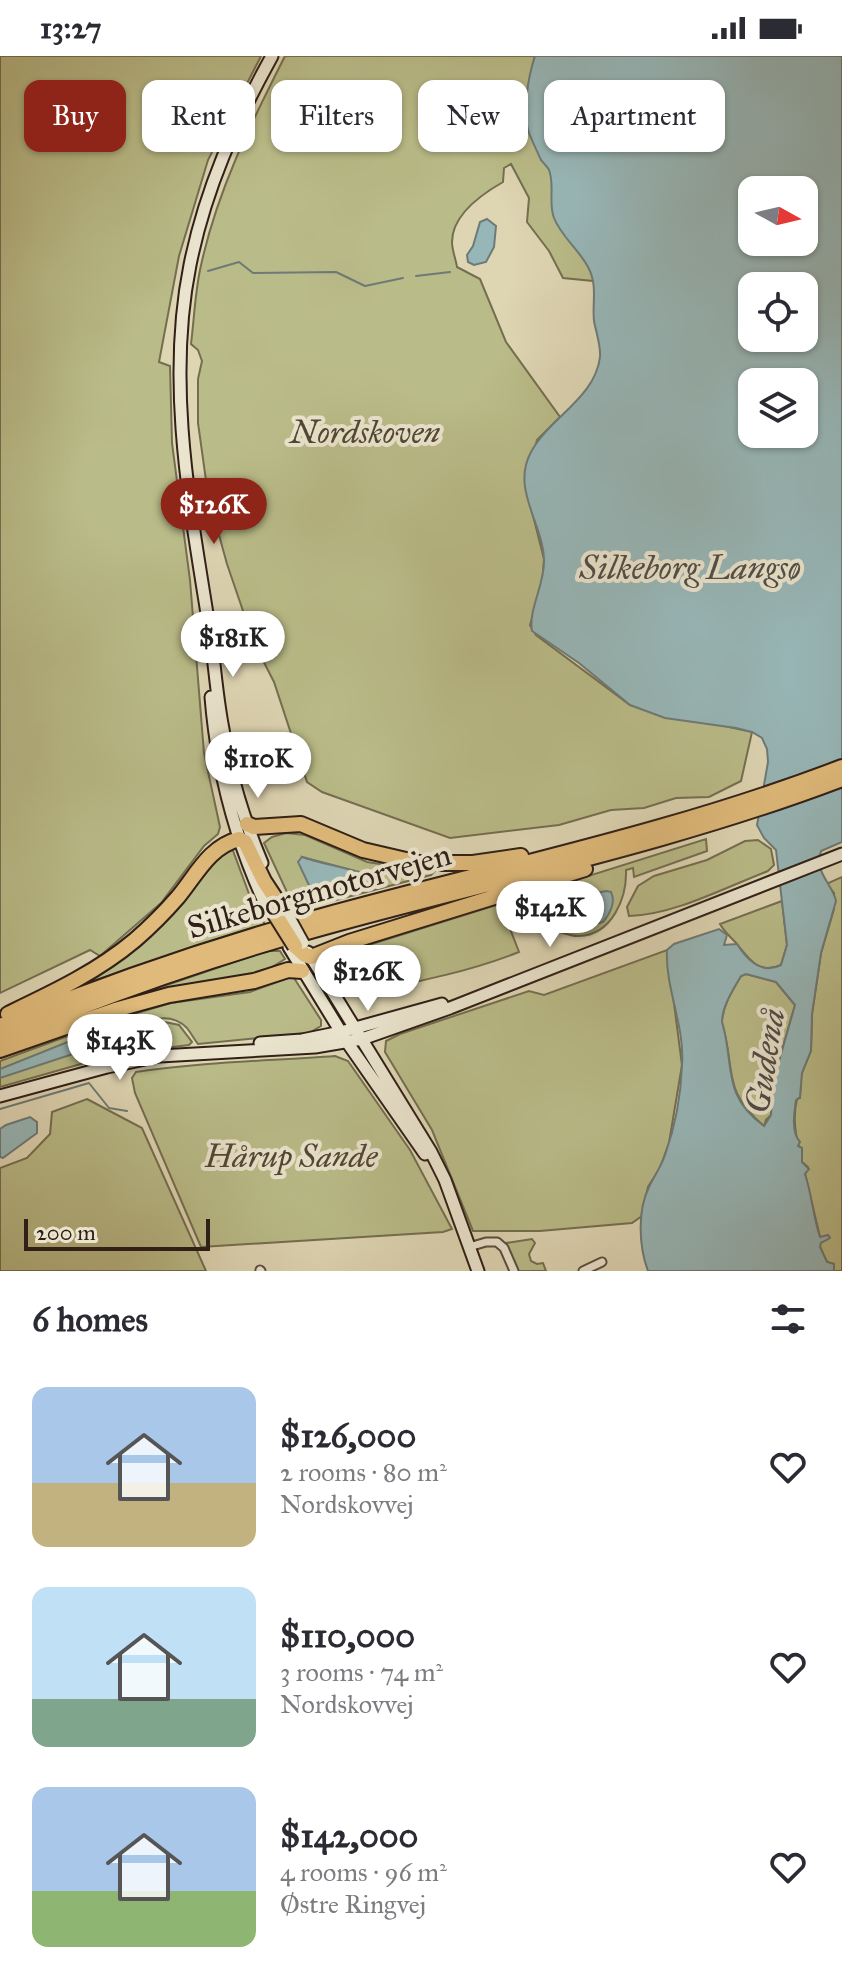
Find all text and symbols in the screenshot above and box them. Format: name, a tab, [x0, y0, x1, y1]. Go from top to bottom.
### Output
text: 13:27	[40, 10, 101, 46]
chip: Buy	[24, 80, 126, 152]
chip: Rent	[142, 80, 255, 152]
chip: Filters	[271, 80, 402, 152]
chip: New	[418, 80, 528, 152]
chip: Apartment	[544, 80, 725, 152]
north arrow	[738, 176, 818, 256]
map controls	[738, 176, 818, 448]
button: locate	[738, 272, 818, 352]
button: layers	[738, 368, 818, 448]
park label: Nordskoven	[288, 413, 440, 452]
pin: $126K	[158, 478, 270, 546]
text: $126K	[179, 488, 249, 520]
water label: Silkeborg Langsø	[578, 547, 801, 588]
pin: $181K	[177, 611, 289, 679]
text: $181K	[199, 621, 267, 653]
pin: $110K	[202, 732, 314, 800]
text: $110K	[223, 742, 293, 774]
street label: Silkeborgmotorvejen	[183, 835, 455, 947]
pin: $142K	[494, 881, 606, 949]
text: $142K	[514, 891, 586, 923]
pin: $126K	[312, 945, 424, 1013]
text: $126K	[333, 955, 403, 987]
water label: Gudenå	[736, 1006, 794, 1116]
pin: $143K	[64, 1014, 176, 1082]
text: $143K	[85, 1024, 155, 1056]
park label: Hårup Sande	[204, 1137, 378, 1176]
scale bar	[24, 1215, 210, 1251]
text: 200 m	[36, 1219, 96, 1246]
icon: filters	[766, 1297, 810, 1341]
text: 6 homes	[32, 1299, 148, 1340]
text: $126,000	[280, 1415, 416, 1456]
icon: home	[96, 1419, 192, 1515]
icon: heart	[766, 1445, 810, 1489]
text: 2 rooms · 80 m²	[280, 1456, 447, 1488]
text: Nordskovvej	[280, 1488, 414, 1520]
text: $110,000	[280, 1615, 415, 1656]
icon: home	[96, 1619, 192, 1715]
icon: heart	[766, 1645, 810, 1689]
text: 3 rooms · 74 m²	[280, 1656, 443, 1688]
text: Nordskovvej	[280, 1688, 414, 1720]
text: $142,000	[280, 1815, 418, 1856]
icon: home	[96, 1819, 192, 1915]
icon: heart	[766, 1845, 810, 1889]
text: 4 rooms · 96 m²	[280, 1856, 447, 1888]
text: Østre Ringvej	[280, 1888, 426, 1920]

